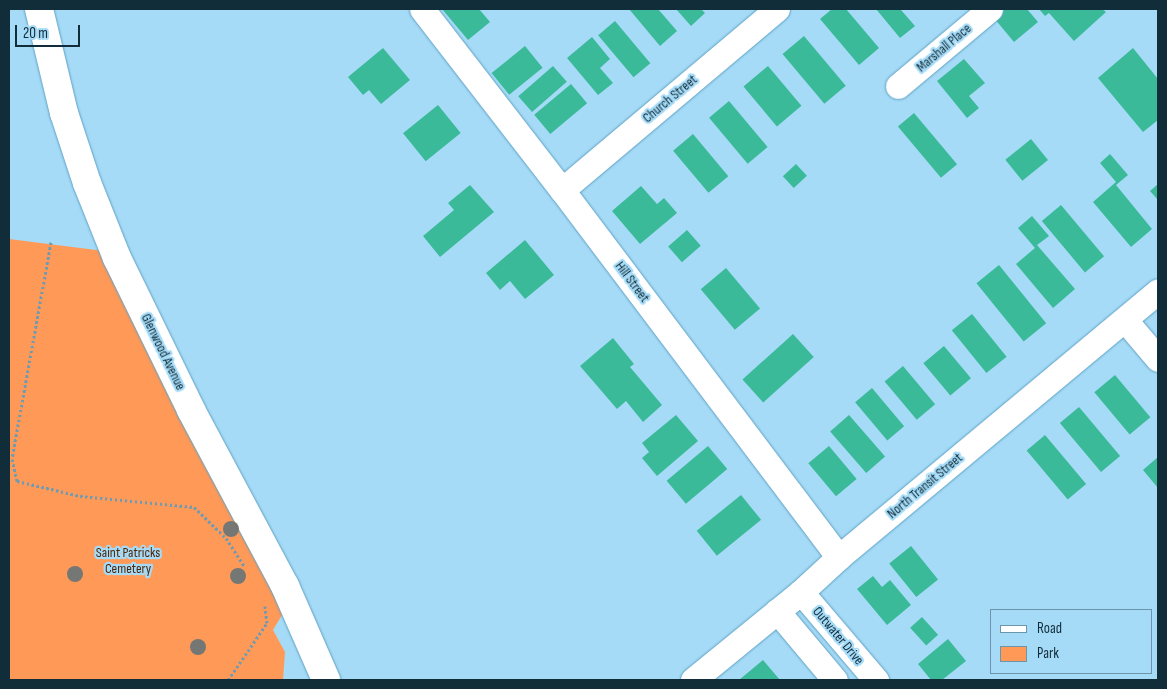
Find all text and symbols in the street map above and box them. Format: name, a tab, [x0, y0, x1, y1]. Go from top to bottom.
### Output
scale bar	[18, 15, 82, 47]
street label: Marshall Place	[913, 20, 975, 76]
text: 20 m	[23, 24, 48, 43]
street label: Church Street	[639, 71, 701, 127]
street label: Hill Street	[611, 258, 653, 306]
street label: Glenwood Avenue	[137, 311, 189, 393]
street label: North Transit Street	[884, 450, 966, 522]
park label: Saint Patricks Cemetery	[96, 545, 160, 578]
street label: Outwater Drive	[809, 604, 867, 668]
legend	[990, 609, 1152, 674]
text: Road	[1037, 619, 1062, 638]
text: Park	[1037, 644, 1059, 663]

